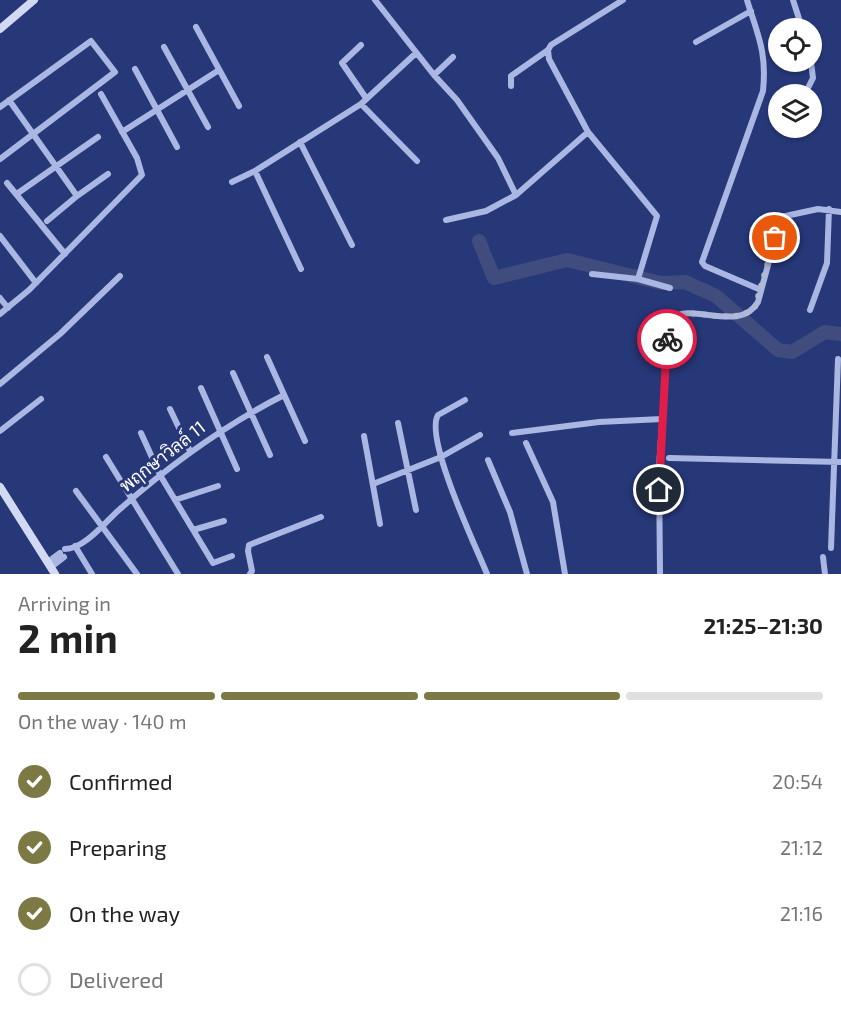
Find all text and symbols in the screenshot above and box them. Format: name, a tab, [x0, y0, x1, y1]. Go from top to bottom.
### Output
map controls	[768, 18, 822, 138]
button: locate	[768, 18, 822, 72]
button: layers	[768, 84, 822, 138]
pin	[749, 212, 800, 263]
icon: bag	[758, 221, 791, 254]
courier	[637, 309, 697, 369]
icon: bike	[651, 323, 684, 356]
street label: พฤกษาวิลล์ 11	[114, 415, 210, 497]
pin	[633, 464, 684, 515]
icon: home	[642, 473, 675, 506]
text: Arriving in	[18, 591, 111, 615]
text: 21:25–21:30	[704, 612, 823, 638]
text: 2 min	[18, 614, 118, 661]
text: On the way · 140 m	[18, 709, 187, 733]
icon: check	[18, 765, 51, 798]
text: Confirmed	[69, 768, 173, 794]
text: 20:54	[772, 769, 823, 793]
icon: check	[18, 831, 51, 864]
text: Preparing	[69, 834, 167, 860]
text: 21:12	[780, 835, 823, 859]
icon: check	[18, 897, 51, 930]
text: On the way	[69, 900, 180, 926]
text: 21:16	[780, 901, 823, 925]
text: Delivered	[69, 966, 164, 992]

